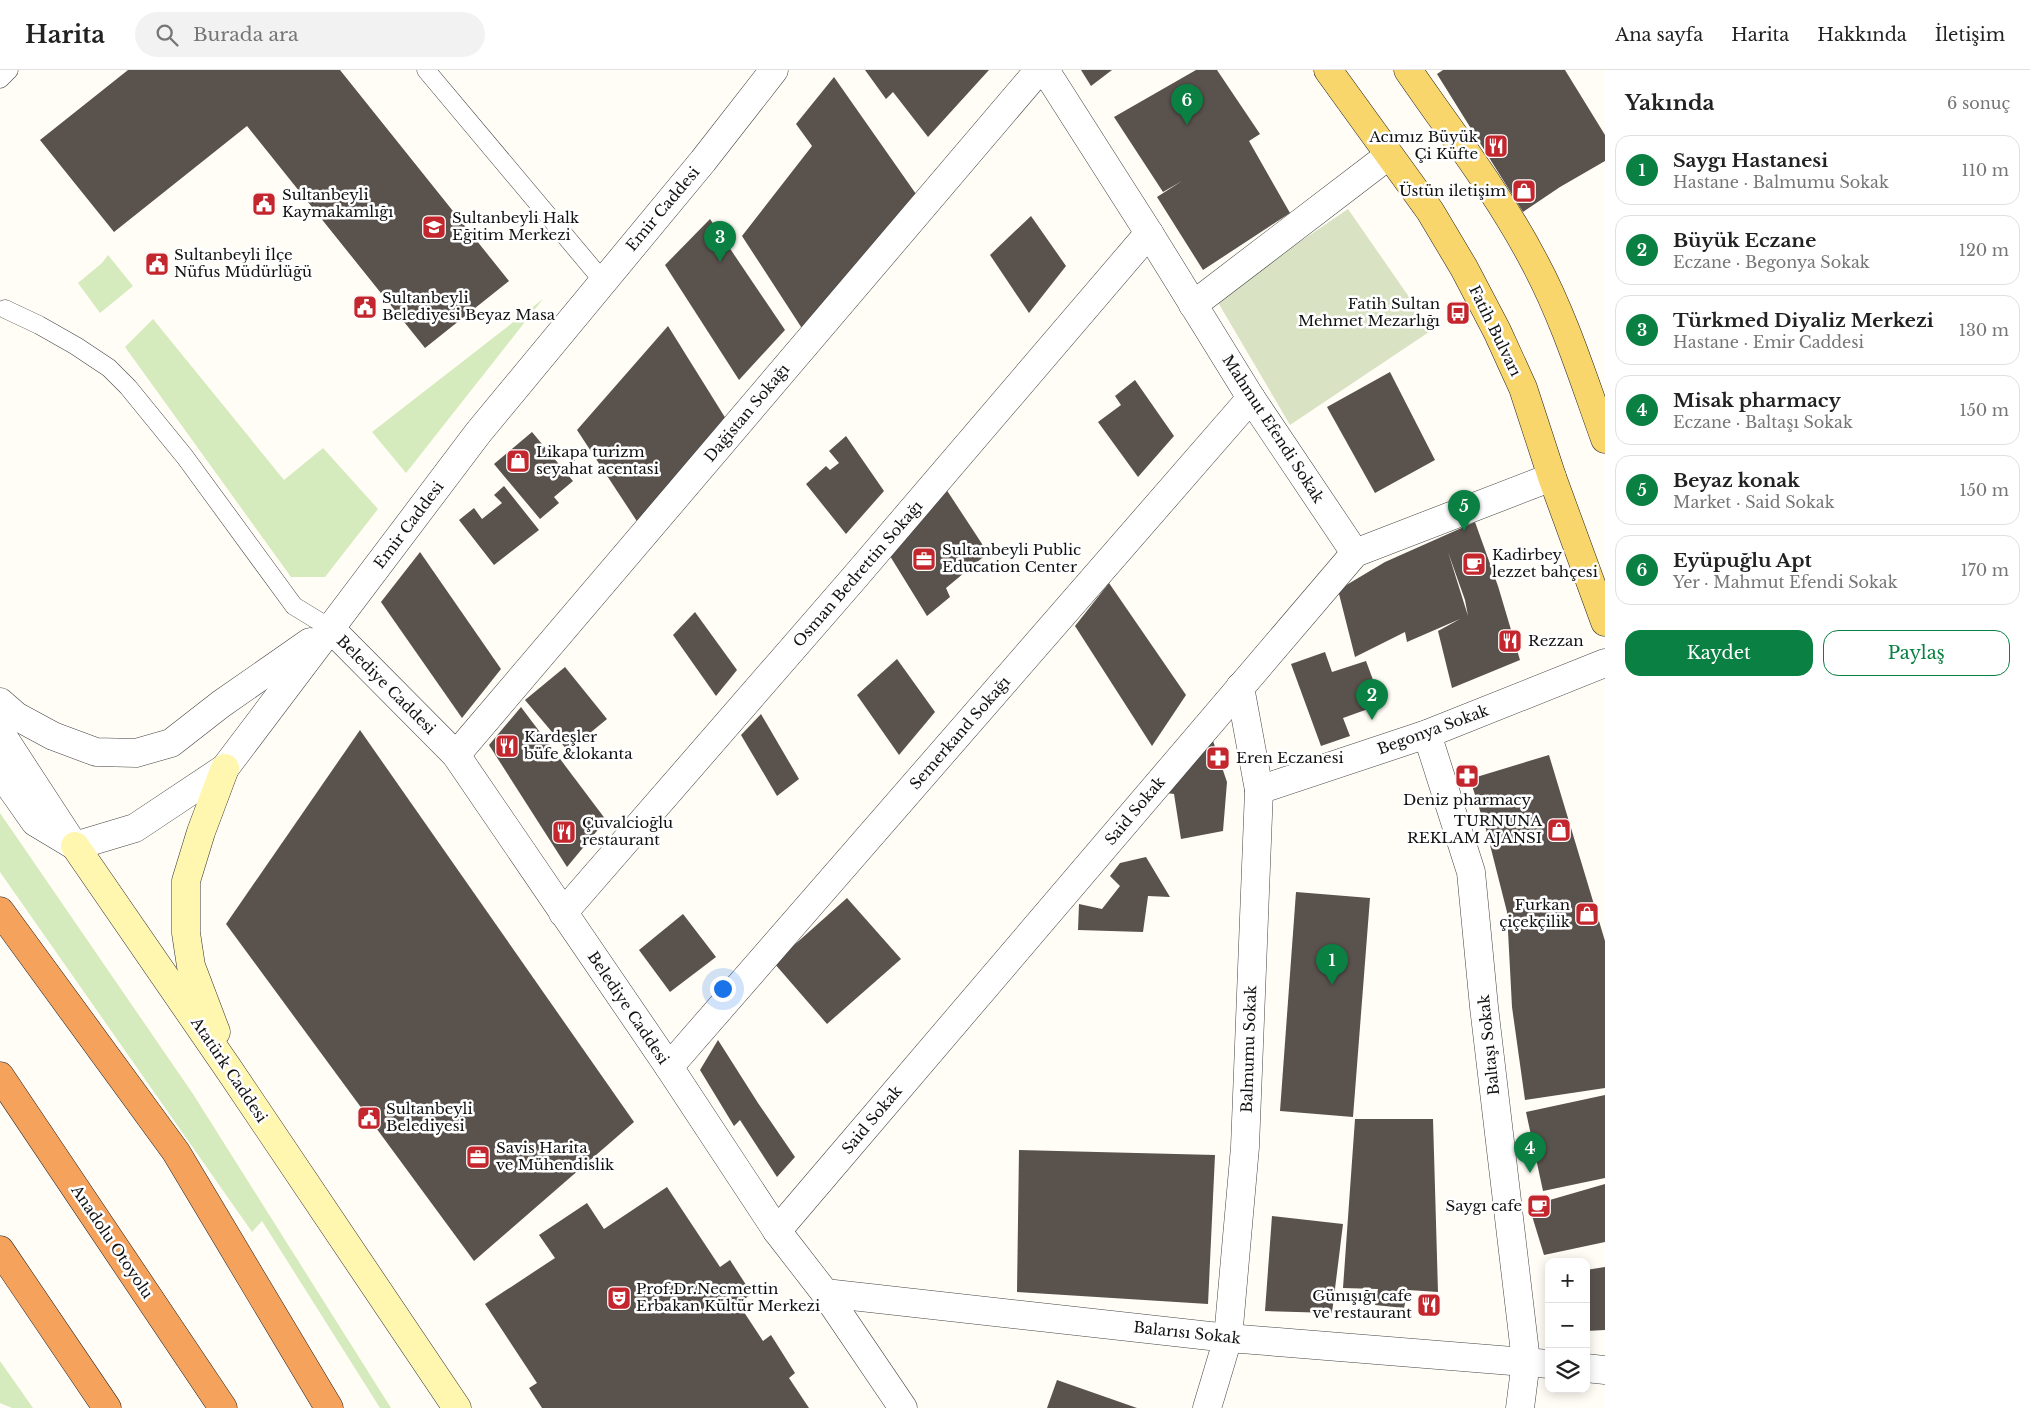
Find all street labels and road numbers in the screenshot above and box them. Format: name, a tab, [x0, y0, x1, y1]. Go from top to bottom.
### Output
street label: Emir Caddesi	[622, 163, 703, 255]
street label: Fatih Bulvarı	[1465, 282, 1526, 379]
street label: Mahmut Efendi Sokak	[1218, 351, 1329, 507]
street label: Dağistan Sokağı	[700, 360, 793, 466]
street label: Emir Caddesi	[370, 477, 448, 572]
street label: Osman Bedrettin Sokağı	[789, 496, 926, 651]
street label: Belediye Caddesi	[333, 631, 440, 738]
street label: Semerkand Sokağı	[905, 672, 1014, 793]
street label: Begonya Sokak	[1375, 700, 1492, 758]
street label: Said Sokak	[1100, 772, 1169, 849]
street label: Belediye Caddesi	[584, 948, 673, 1068]
street label: Balmumu Sokak	[1237, 984, 1260, 1113]
street label: Baltaşı Sokak	[1474, 993, 1503, 1096]
street label: Atatürk Caddesi	[187, 1013, 272, 1126]
street label: Said Sokak	[837, 1081, 906, 1158]
street label: Anadolu Otoyolu	[67, 1181, 157, 1302]
street label: Balarısı Sokak	[1132, 1317, 1242, 1348]

